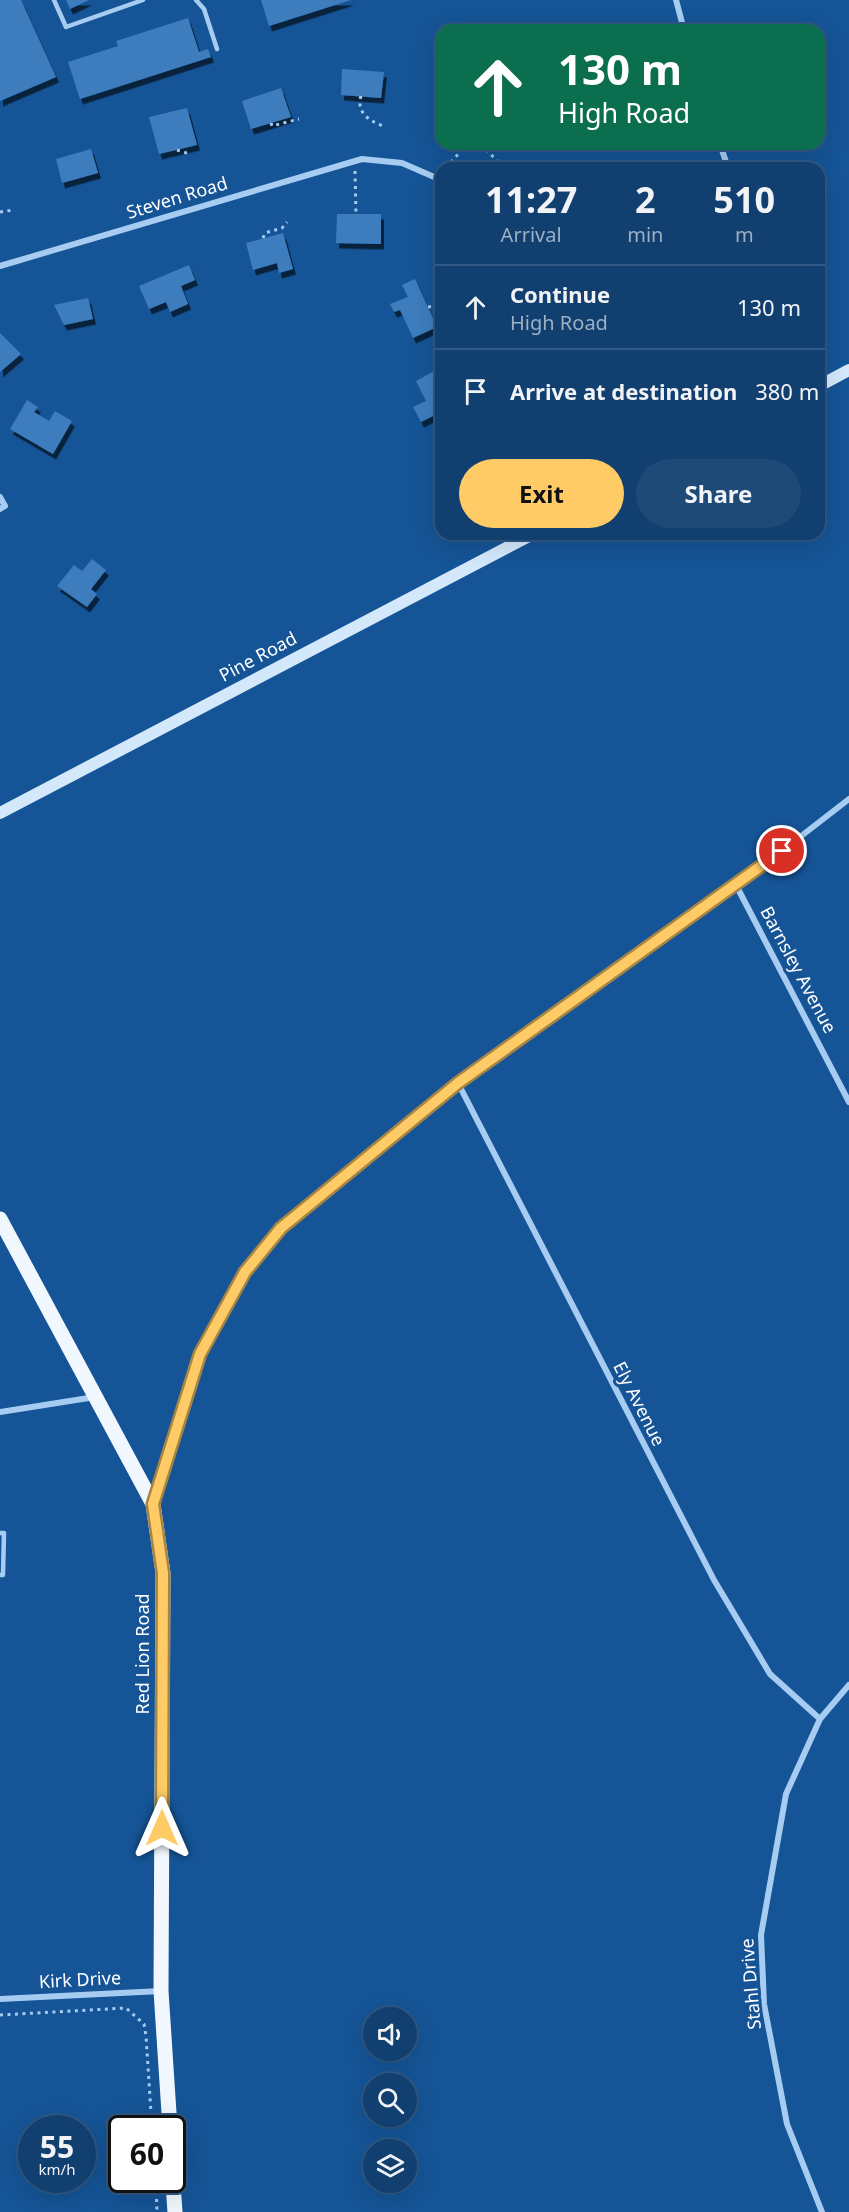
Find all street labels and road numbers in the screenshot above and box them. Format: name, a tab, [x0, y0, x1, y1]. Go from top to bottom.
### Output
street label: Steven Road	[123, 170, 230, 224]
street label: Pine Road	[214, 626, 301, 687]
street label: Barnsley Avenue	[755, 902, 842, 1037]
street label: Ely Avenue	[608, 1357, 671, 1450]
street label: Red Lion Road	[130, 1593, 154, 1715]
street label: Stahl Drive	[734, 1937, 766, 2031]
street label: Kirk Drive	[38, 1965, 122, 1993]

